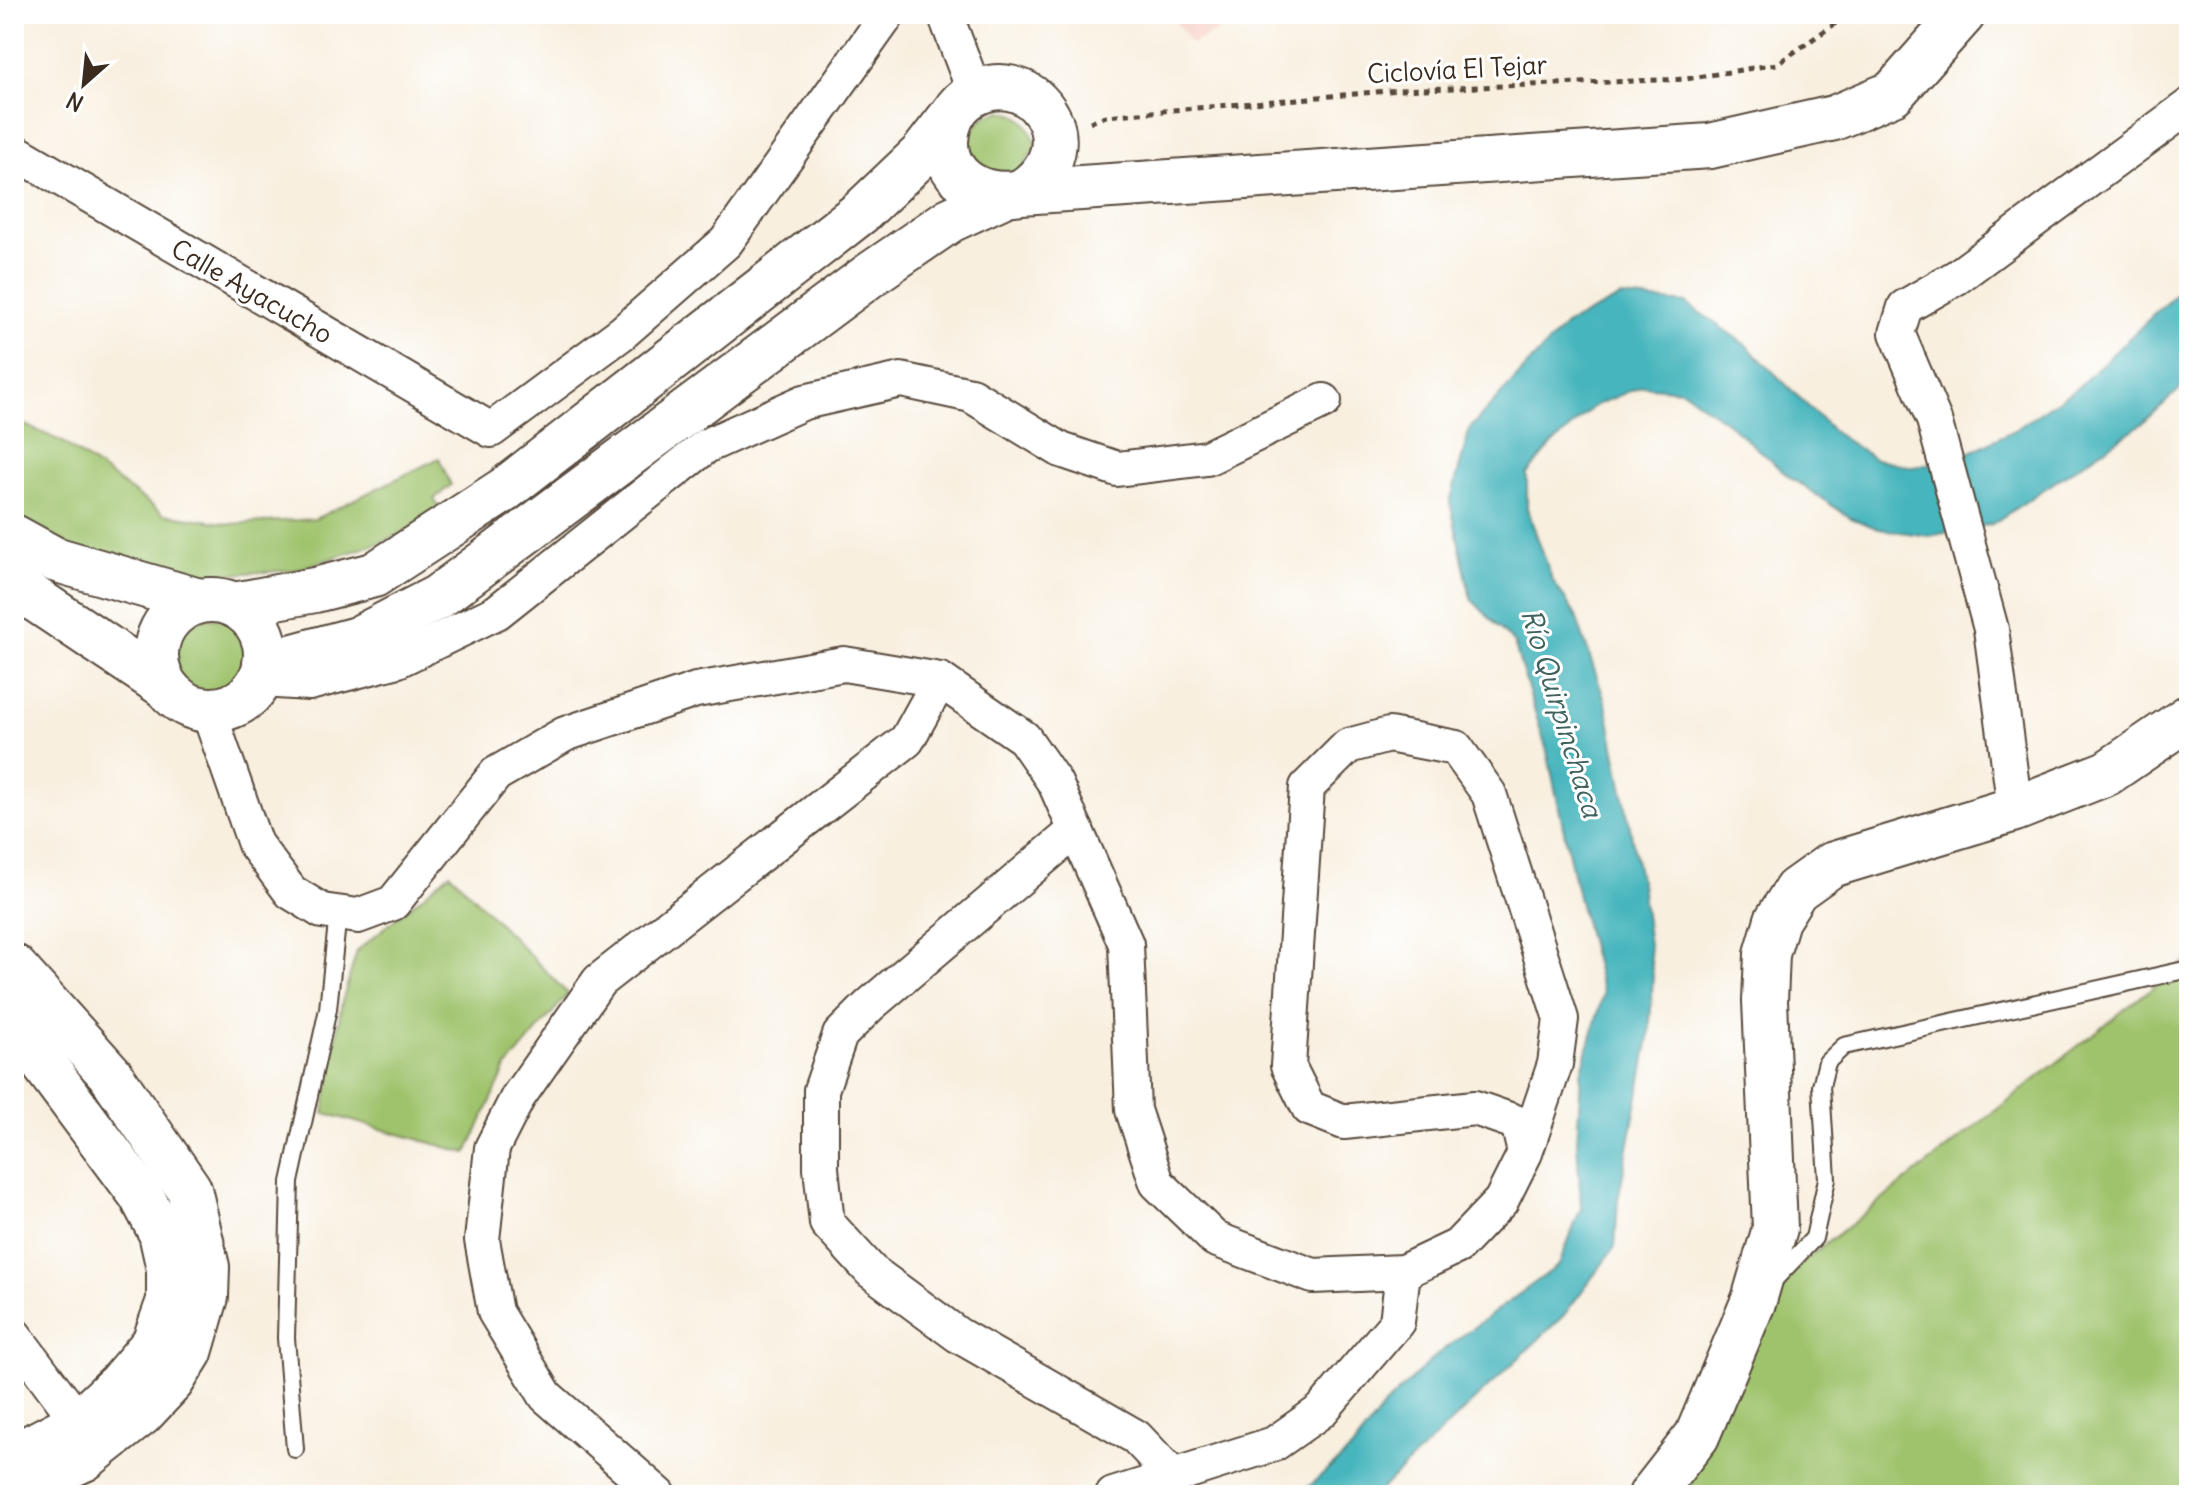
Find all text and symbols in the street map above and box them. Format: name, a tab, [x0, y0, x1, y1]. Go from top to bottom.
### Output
north arrow	[44, 44, 124, 124]
street label: Ciclovía El Tejar	[1366, 48, 1548, 90]
text: N	[62, 86, 88, 118]
street label: Calle Ayacucho	[165, 231, 339, 351]
water label: Río Quirpinchaca	[1513, 604, 1611, 824]

